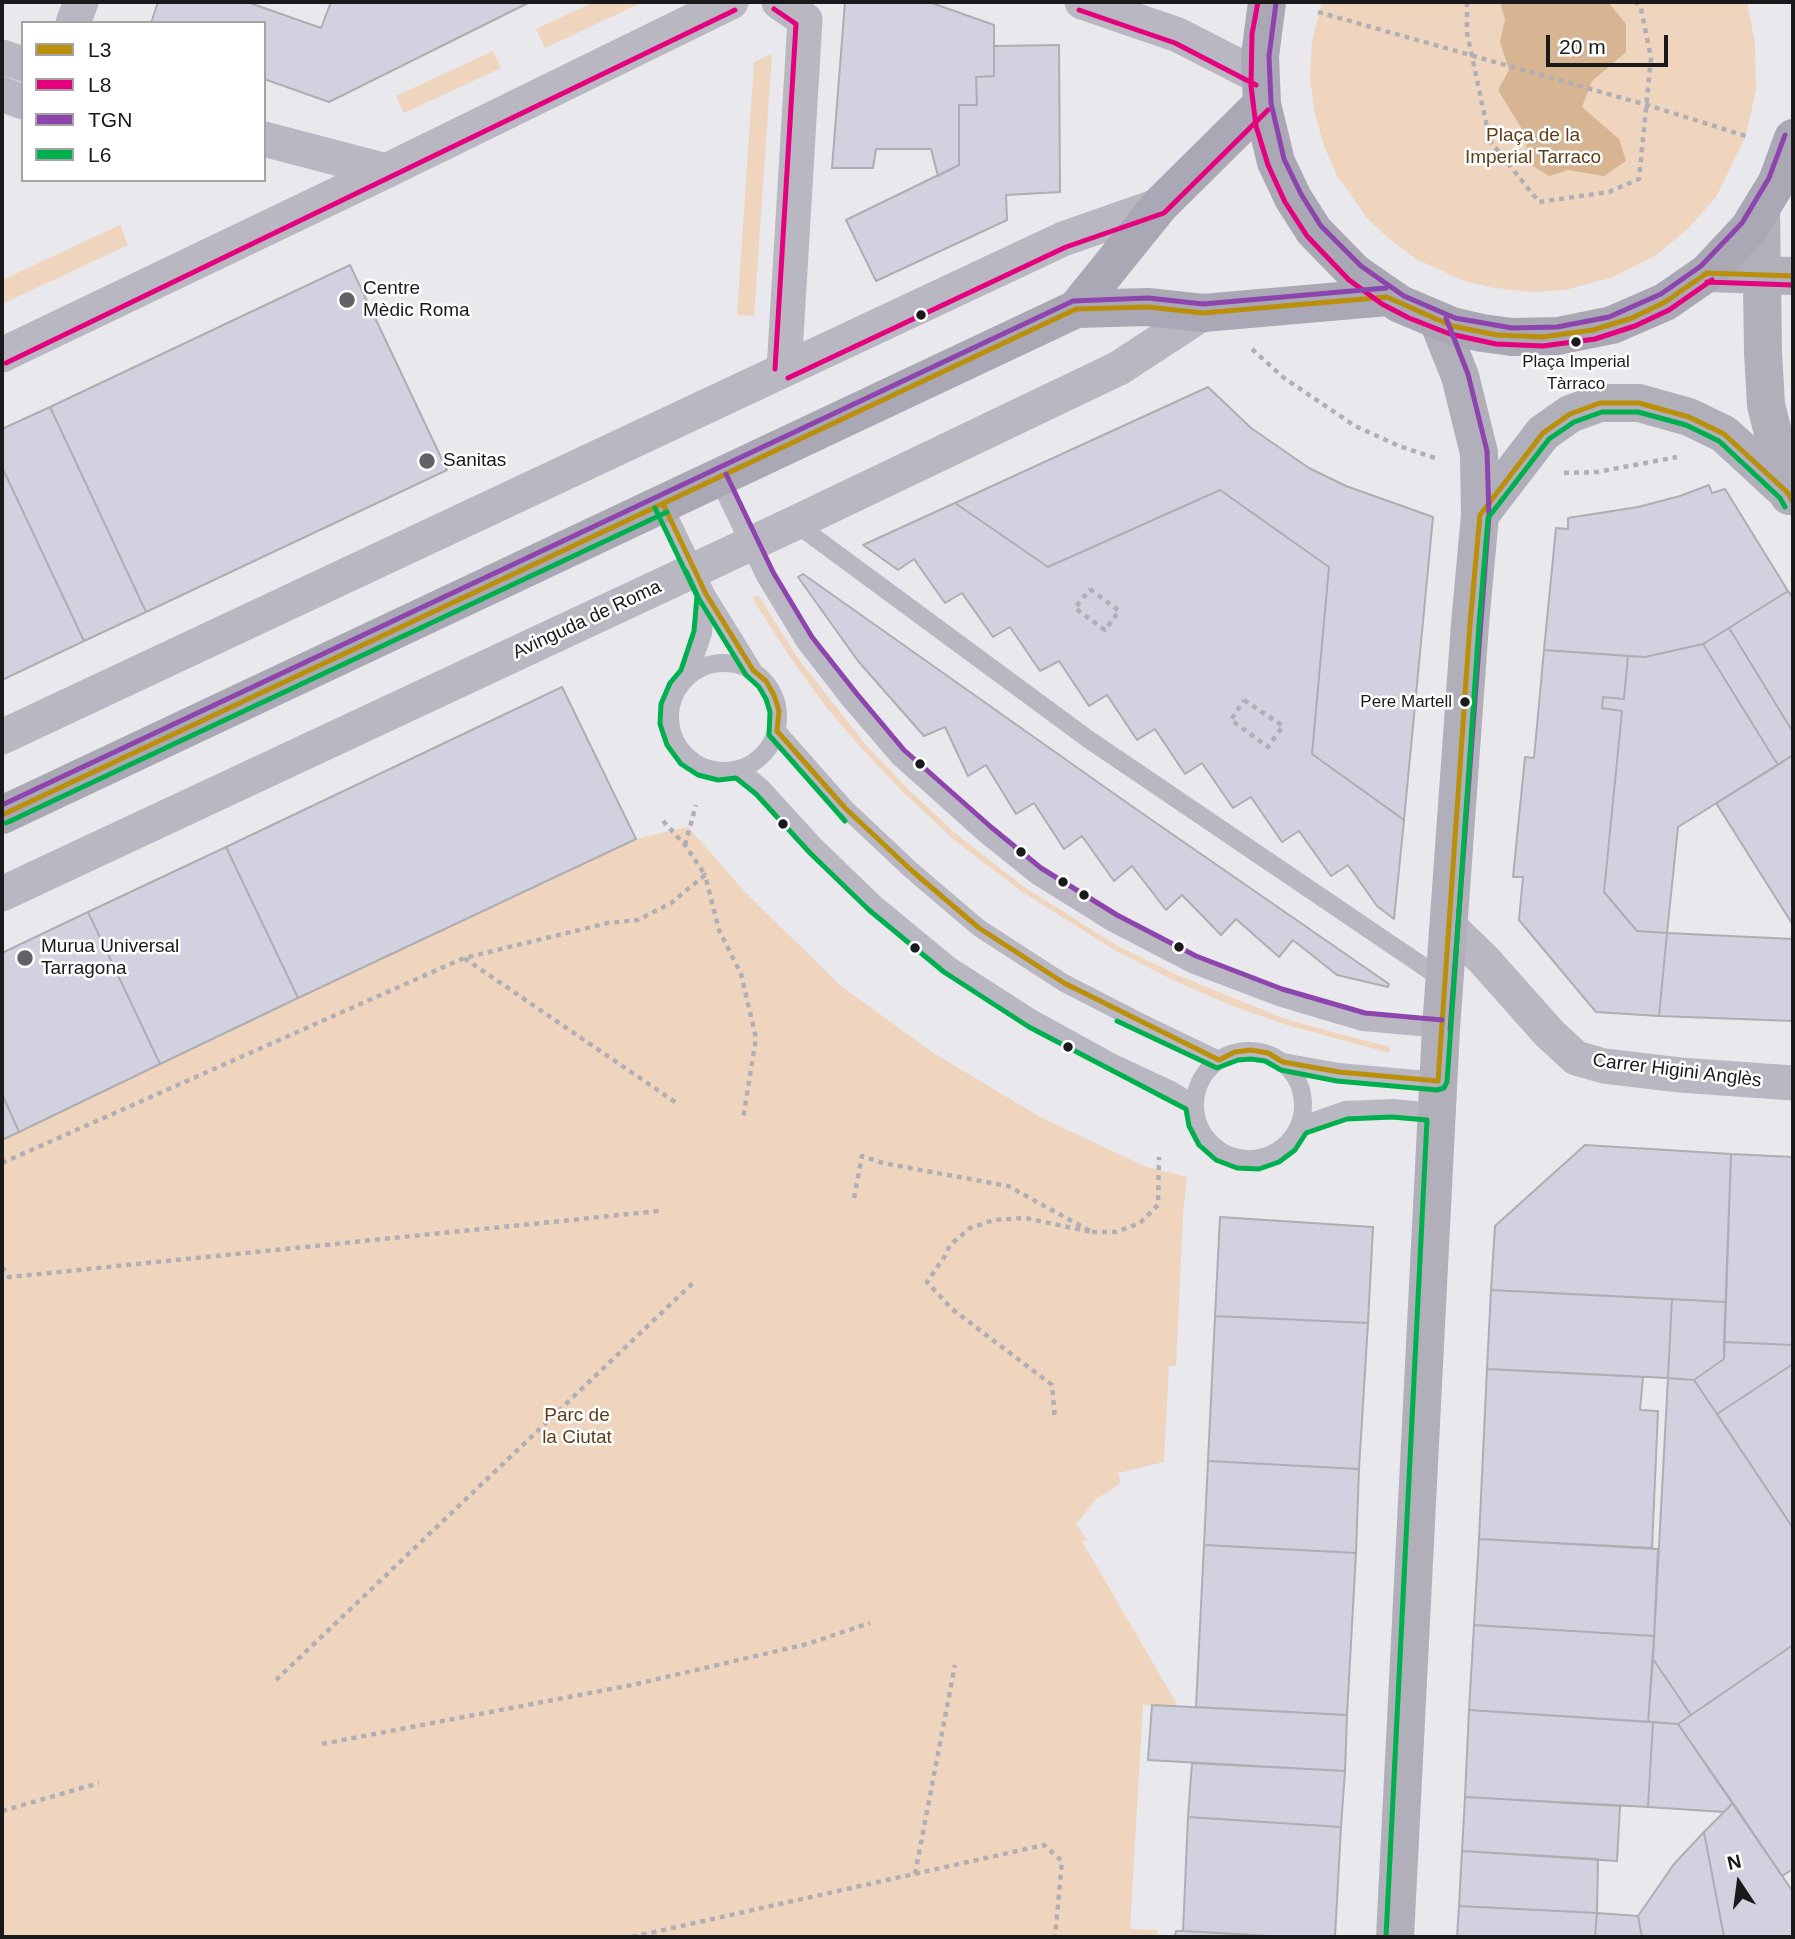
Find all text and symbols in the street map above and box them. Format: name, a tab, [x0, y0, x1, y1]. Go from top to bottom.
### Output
legend	[21, 21, 266, 182]
scale bar	[1550, 21, 1672, 65]
text: 20 m	[1559, 35, 1606, 58]
text: L3	[88, 38, 111, 61]
text: L8	[88, 73, 111, 96]
text: TGN	[88, 108, 132, 131]
park label: Plaça de la Imperial Tarraco	[1465, 125, 1601, 169]
text: L6	[88, 143, 111, 166]
place label: Centre Mèdic Roma	[363, 278, 470, 322]
marker: Centre Mèdic Roma	[337, 290, 357, 310]
unlabelled marker	[914, 308, 928, 322]
marker: Plaça Imperial Tàrraco	[1569, 335, 1583, 349]
place label: Plaça Imperial Tàrraco	[1522, 352, 1630, 392]
place label: Sanitas	[443, 450, 506, 472]
marker: Sanitas	[417, 451, 437, 471]
street label: Avinguda de Roma	[509, 576, 665, 664]
place label: Pere Martell	[1360, 692, 1452, 712]
marker: Pere Martell	[1458, 695, 1472, 709]
unlabelled marker	[913, 757, 927, 771]
unlabelled marker	[776, 817, 790, 831]
unlabelled marker	[1014, 845, 1028, 859]
unlabelled marker	[1056, 875, 1070, 889]
unlabelled marker	[1077, 888, 1091, 902]
place label: Murua Universal Tarragona	[41, 936, 179, 980]
unlabelled marker	[1172, 940, 1186, 954]
unlabelled marker	[908, 941, 922, 955]
marker: Murua Universal Tarragona	[15, 948, 35, 968]
unlabelled marker	[1061, 1040, 1075, 1054]
street label: Carrer Higini Anglès	[1591, 1049, 1763, 1093]
park label: Parc de la Ciutat	[542, 1405, 612, 1449]
north arrow	[1704, 1848, 1774, 1918]
text: N	[1725, 1850, 1743, 1874]

